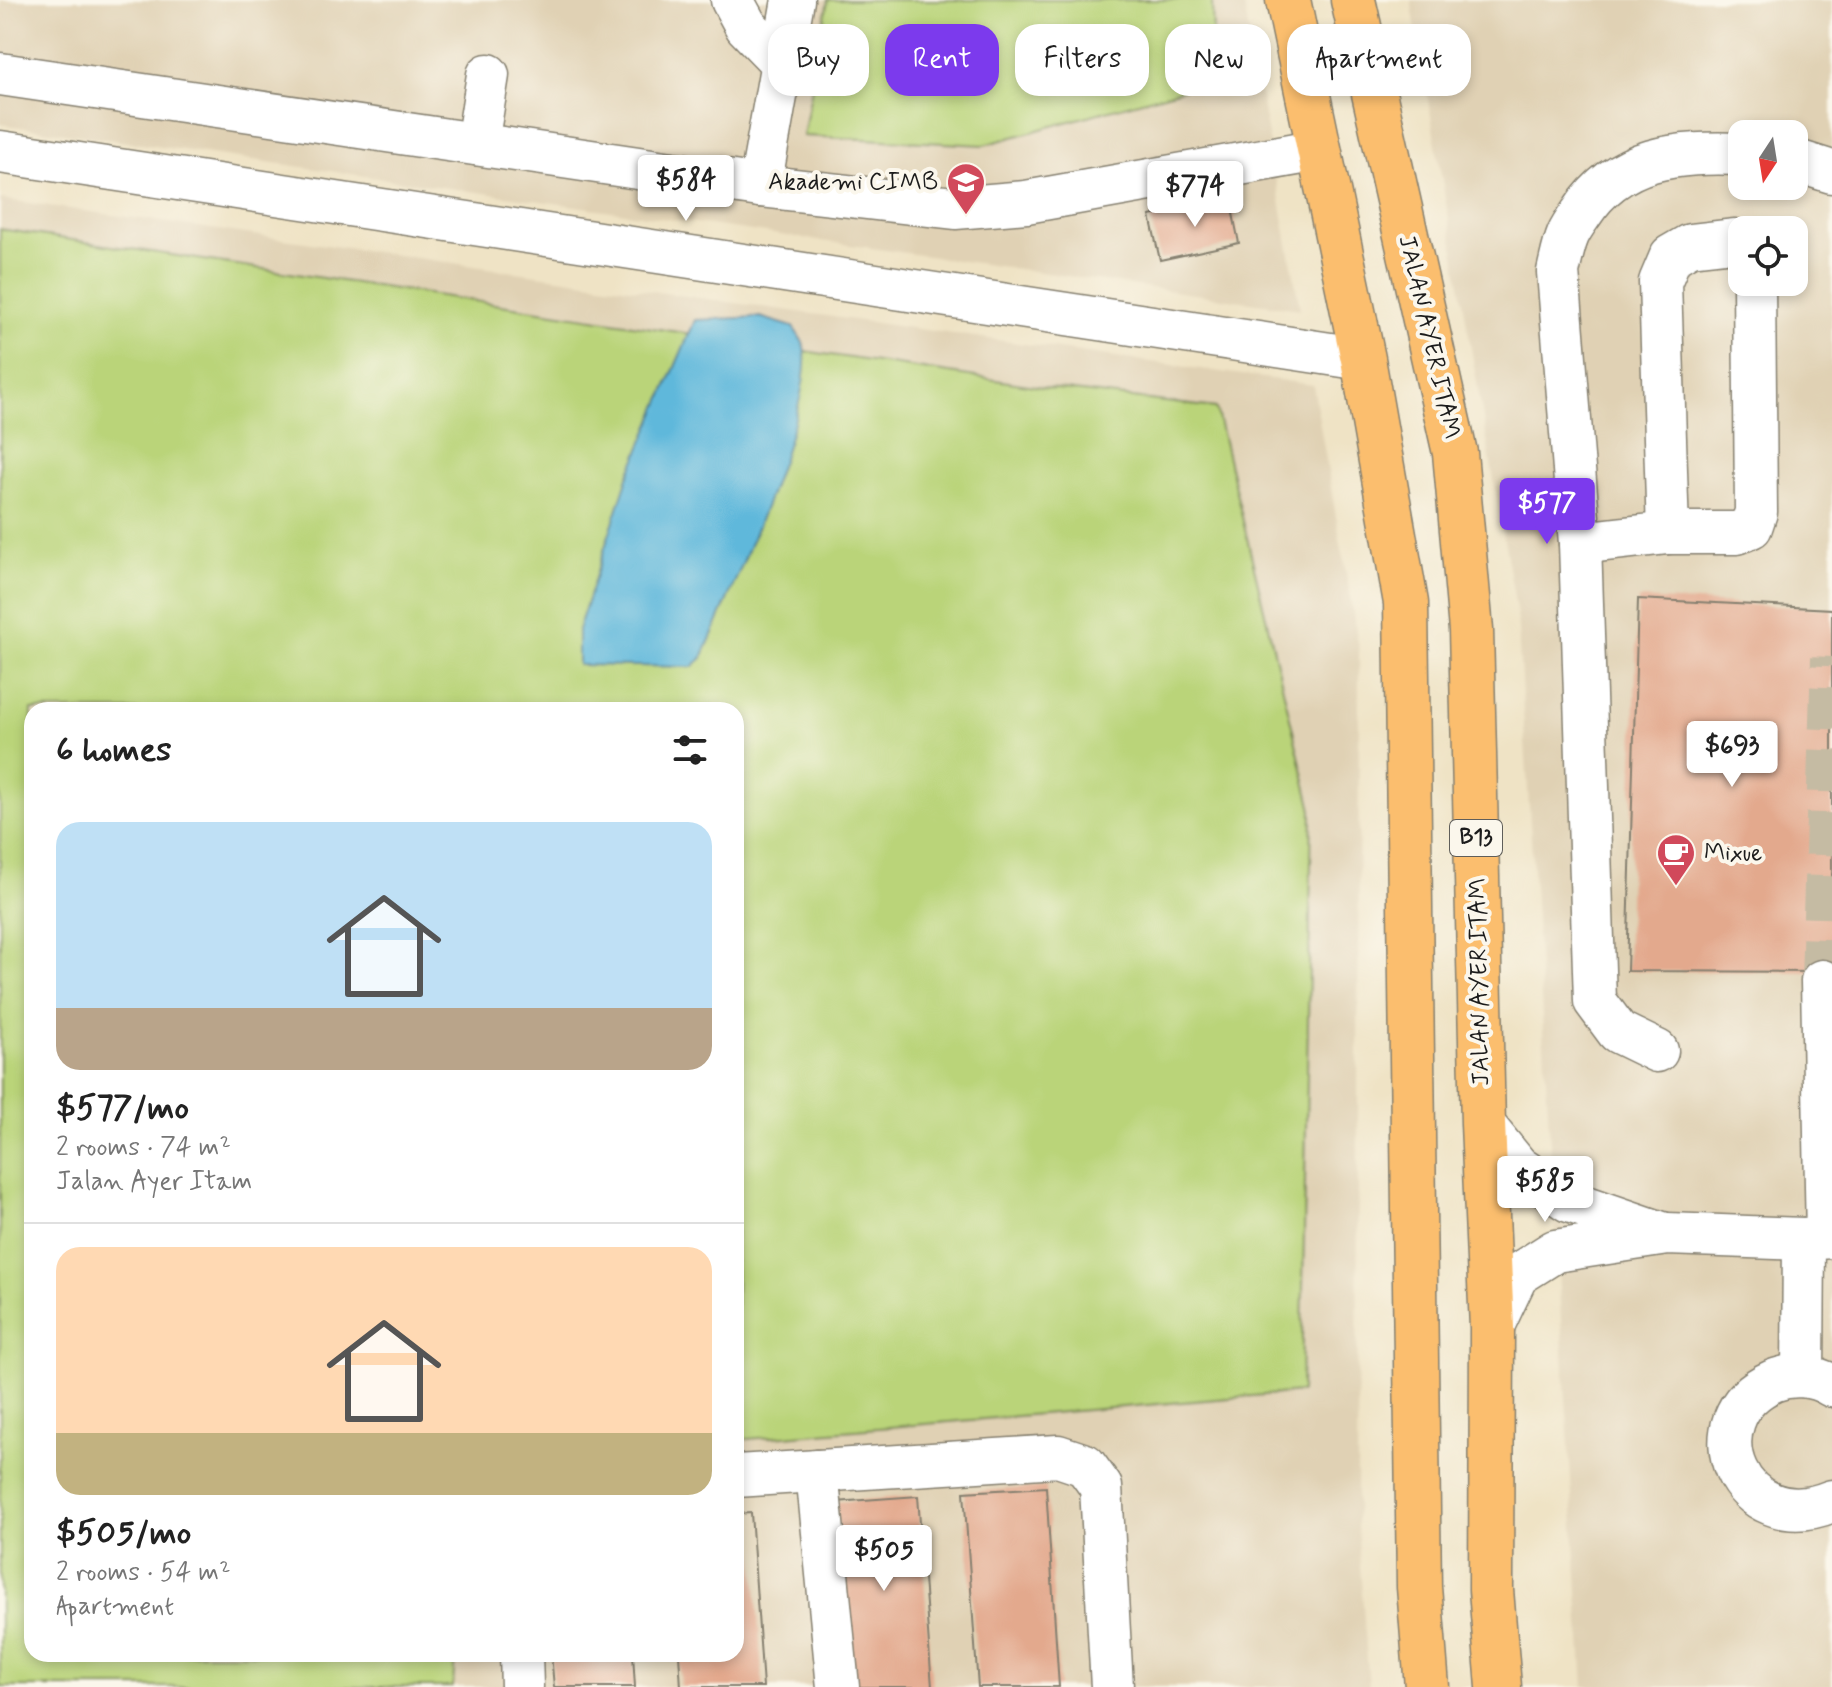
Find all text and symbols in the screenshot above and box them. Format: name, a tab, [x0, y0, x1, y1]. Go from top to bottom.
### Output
chip: Buy	[768, 24, 869, 96]
chip: Rent	[885, 24, 999, 96]
chip: Filters	[1015, 24, 1149, 96]
chip: New	[1165, 24, 1271, 96]
chip: Apartment	[1287, 24, 1471, 96]
north arrow	[1728, 120, 1808, 200]
map controls	[1728, 120, 1808, 296]
pin: $584	[639, 155, 733, 223]
school or university icon: Akademi CIMB	[945, 161, 987, 216]
pin: $774	[1148, 161, 1242, 229]
text: $584	[656, 164, 716, 198]
place label: Akademi CIMB	[768, 167, 938, 198]
text: $774	[1165, 170, 1225, 204]
button: locate	[1728, 216, 1808, 296]
street label: JALAN AYER ITAM	[1391, 232, 1467, 442]
pin: $577	[1500, 478, 1594, 546]
text: $577	[1518, 487, 1576, 521]
pin: $693	[1685, 721, 1779, 789]
text: 6 homes	[56, 728, 171, 773]
icon: filters	[668, 728, 712, 772]
text: $693	[1705, 730, 1759, 764]
road number: B13	[1450, 820, 1502, 856]
cafe icon: Mixue	[1655, 832, 1697, 887]
place label: Mixue	[1704, 838, 1762, 869]
icon: home	[312, 874, 456, 1018]
street label: JALAN AYER ITAM	[1463, 878, 1497, 1086]
text: $577/mo	[56, 1086, 189, 1131]
text: 2 rooms · 74 m²	[56, 1131, 231, 1165]
pin: $585	[1498, 1156, 1592, 1224]
text: Jalan Ayer Itam	[56, 1165, 252, 1199]
text: $585	[1515, 1165, 1575, 1199]
icon: home	[312, 1299, 456, 1443]
text: $505/mo	[56, 1511, 191, 1556]
pin: $505	[837, 1525, 931, 1593]
text: $505	[854, 1534, 914, 1568]
text: 2 rooms · 54 m²	[56, 1556, 231, 1590]
text: Apartment	[56, 1590, 174, 1624]

